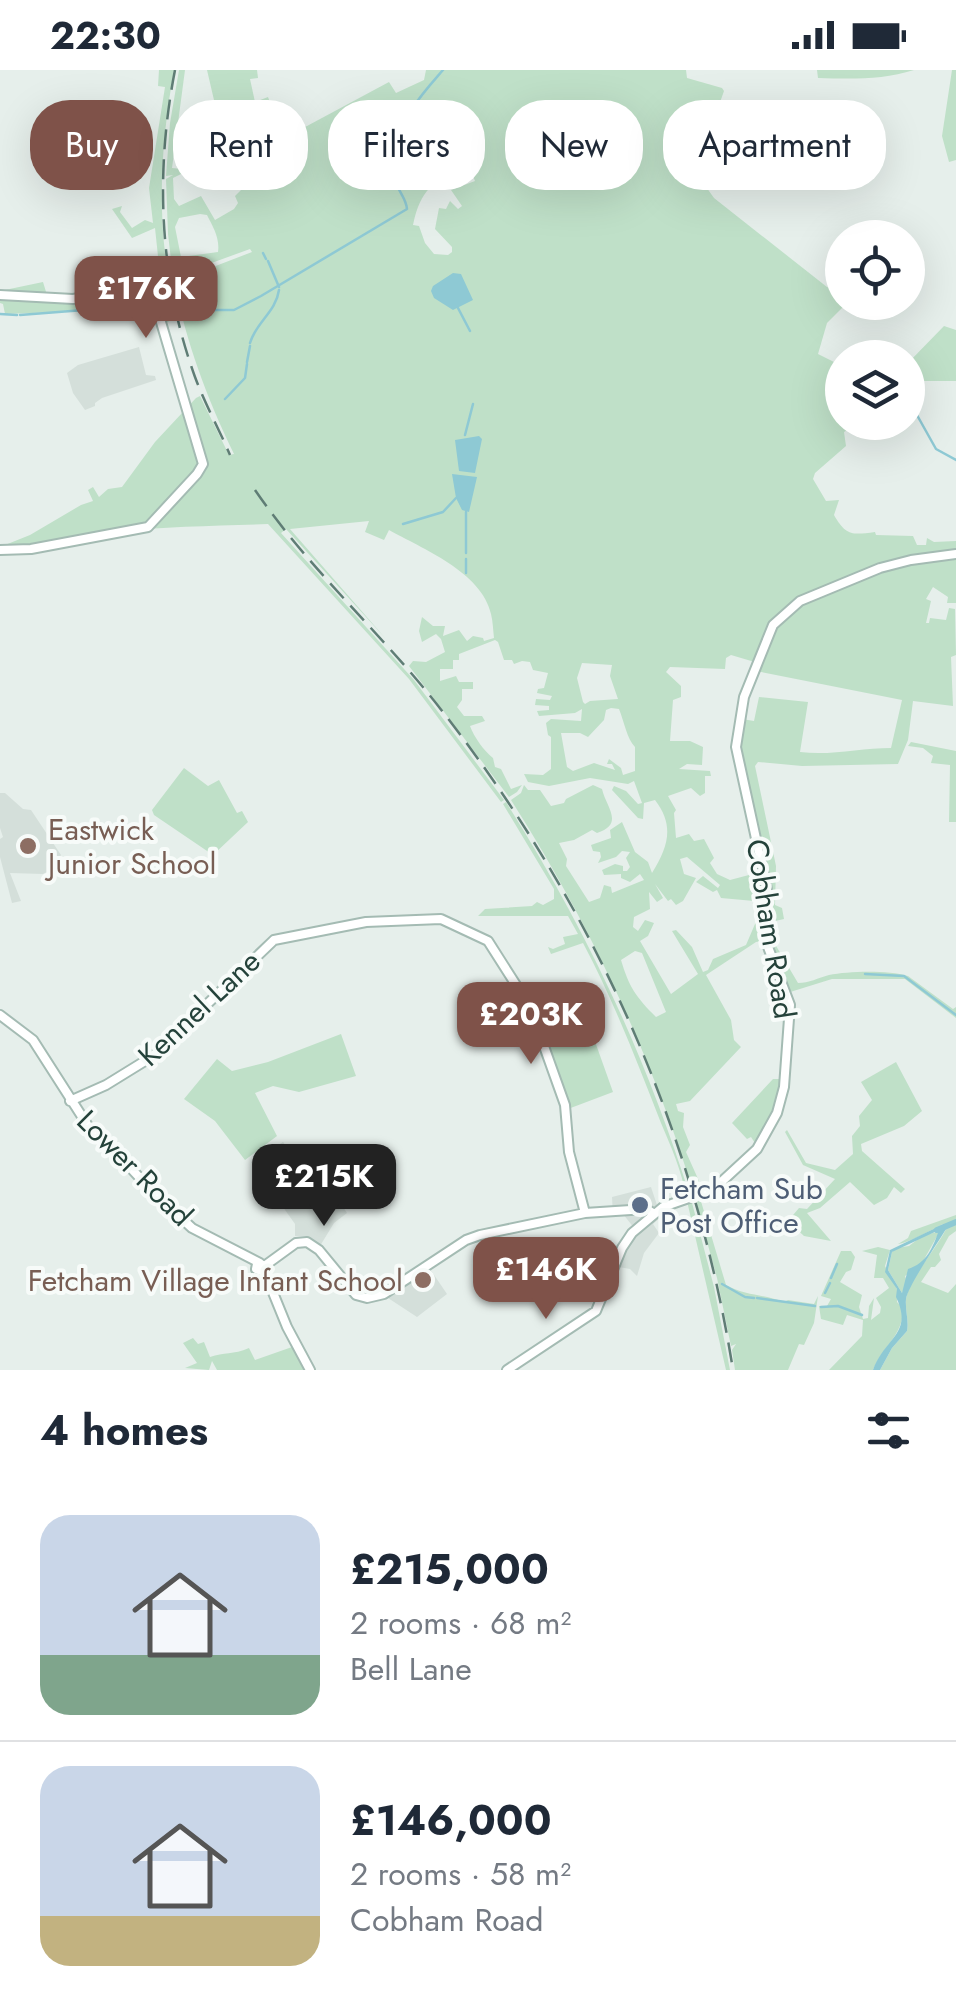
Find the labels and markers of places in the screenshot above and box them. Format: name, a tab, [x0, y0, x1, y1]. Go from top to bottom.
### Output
pin: £176K	[76, 256, 216, 341]
place label: Eastwick Junior School	[44, 808, 216, 885]
marker: Eastwick Junior School	[17, 835, 39, 857]
pin: £203K	[461, 982, 601, 1067]
pin: £215K	[254, 1144, 394, 1229]
place label: Fetcham Sub Post Office	[660, 1167, 823, 1244]
marker: Fetcham Sub Post Office	[629, 1194, 651, 1216]
pin: £146K	[476, 1237, 616, 1322]
place label: Fetcham Village Infant School	[28, 1259, 403, 1302]
marker: Fetcham Village Infant School	[412, 1269, 434, 1291]

